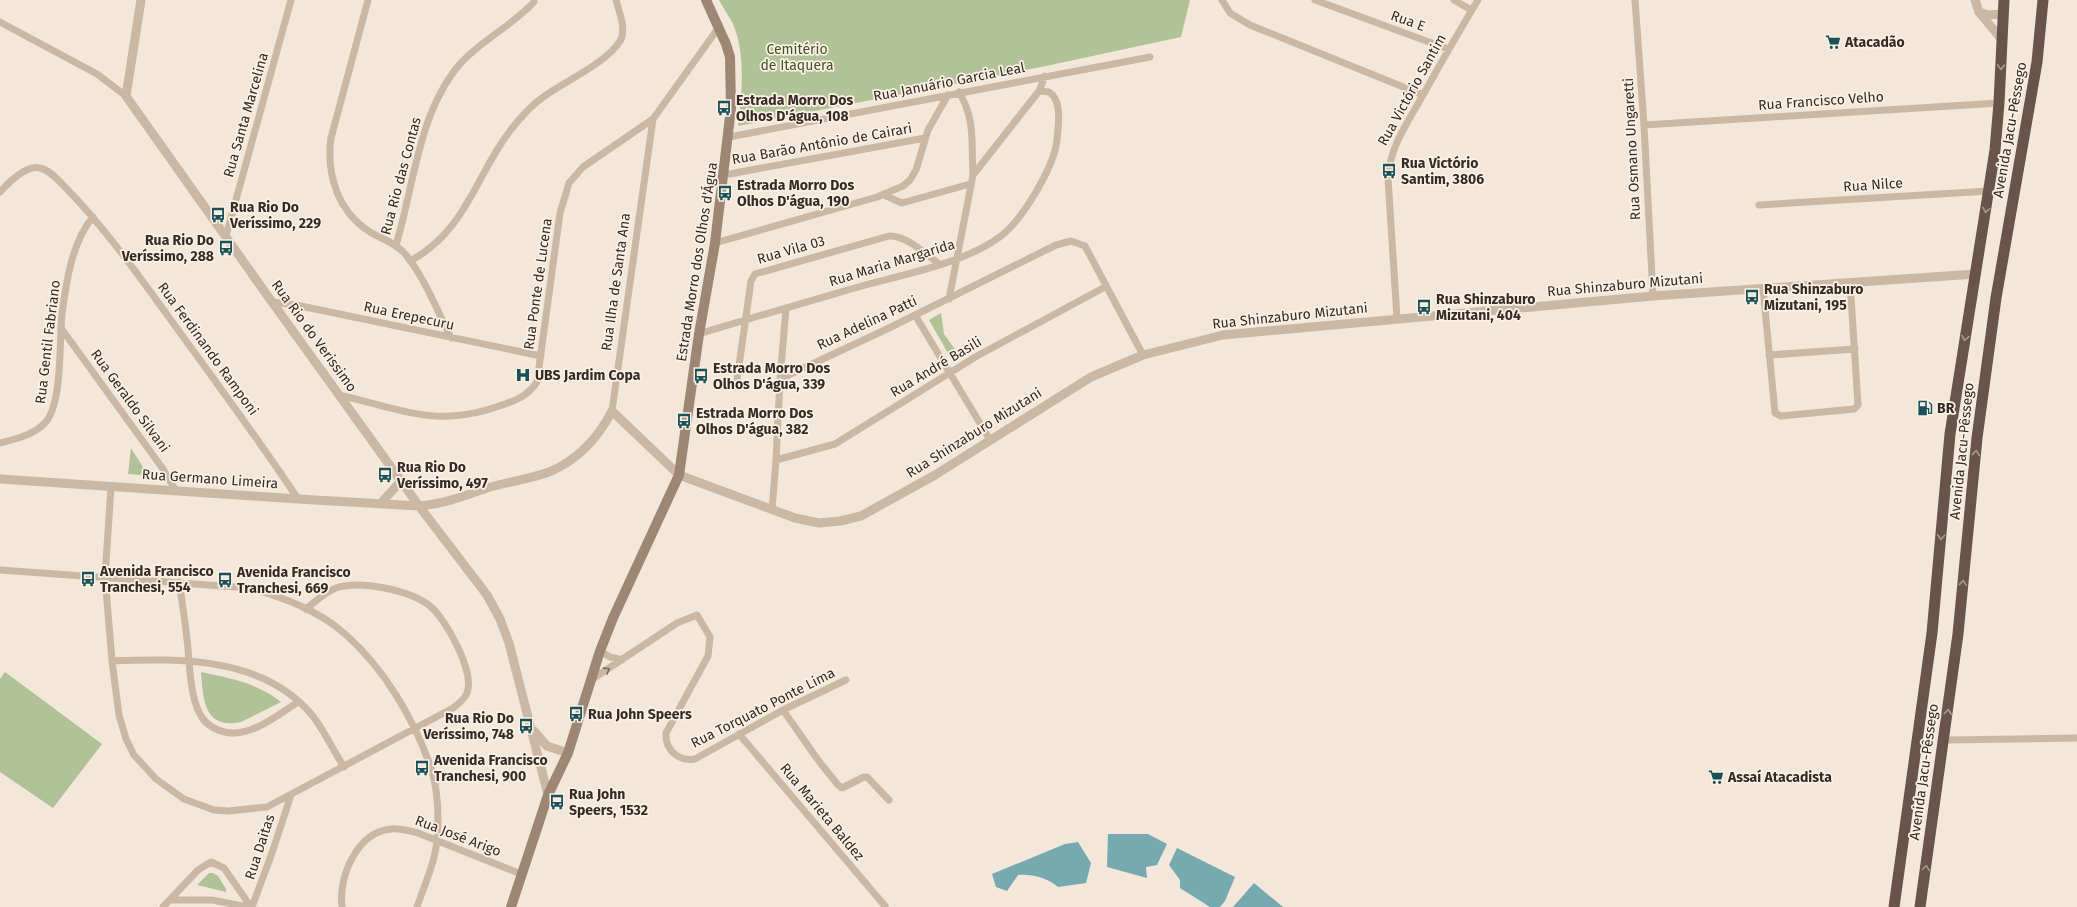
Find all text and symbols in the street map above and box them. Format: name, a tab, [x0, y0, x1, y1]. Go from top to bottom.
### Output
street label: Rua E	[1388, 7, 1428, 35]
street label: Rua Victório Santim	[1374, 31, 1450, 149]
supermarket icon: Atacadão	[1824, 33, 1842, 51]
place label: Atacadão	[1844, 34, 1905, 51]
park label: Cemitério de Itaquera	[760, 41, 834, 74]
street label: Rua Santa Marcelina	[220, 51, 272, 179]
street label: Rua Januário Garcia Leal	[872, 59, 1026, 105]
street label: Avenida Jacu-Pêssego	[1990, 61, 2030, 199]
one-way arrow	[1997, 64, 2005, 70]
street label: Rua Osmano Ungaretti	[1620, 77, 1644, 221]
street label: Rua Francisco Velho	[1758, 88, 1884, 114]
place label: Estrada Morro Dos Olhos D'água, 108	[736, 92, 853, 125]
bus stop icon: Estrada Morro Dos Olhos D'água, 108	[715, 99, 733, 117]
street label: Rua Rio das Contas	[377, 115, 425, 237]
street label: Rua Barão Antônio de Cairari	[731, 120, 913, 168]
place label: Rua Victório Santim, 3806	[1401, 155, 1484, 188]
street label: Estrada Morro dos Olhos d'Água	[672, 161, 721, 363]
bus stop icon: Rua Victório Santim, 3806	[1380, 162, 1398, 180]
street label: Rua Nilce	[1843, 174, 1903, 196]
place label: Estrada Morro Dos Olhos D'água, 190	[737, 177, 854, 210]
bus stop icon: Estrada Morro Dos Olhos D'água, 190	[716, 184, 734, 202]
place label: Rua Rio Do Veríssimo, 229	[229, 199, 321, 232]
bus stop icon: Rua Rio Do Veríssimo, 229	[209, 206, 227, 224]
one-way arrow	[1982, 207, 1991, 213]
street label: Rua Ilha de Santa Ana	[598, 212, 634, 352]
street label: Rua Ponte de Lucena	[520, 217, 556, 351]
place label: Rua Rio Do Veríssimo, 288	[121, 232, 214, 265]
street label: Rua Vila 03	[755, 232, 827, 268]
street label: Rua Maria Margarida	[827, 236, 957, 290]
bus stop icon: Rua Rio Do Veríssimo, 288	[217, 239, 235, 257]
street label: Rua Shinzaburo Mizutani	[1546, 270, 1704, 300]
street label: Rua Rio do Verissimo	[268, 277, 360, 395]
street label: Rua Gentil Fabriano	[32, 279, 64, 405]
street label: Rua Ferdinando Ramponi	[154, 279, 262, 419]
place label: Rua Shinzaburo Mizutani, 195	[1764, 281, 1863, 314]
bus stop icon: Rua Shinzaburo Mizutani, 195	[1743, 288, 1761, 306]
place label: Rua Shinzaburo Mizutani, 404	[1436, 291, 1535, 324]
street label: Rua Adelina Patti	[814, 292, 920, 354]
street label: Rua Erepecuru	[362, 298, 456, 334]
bus stop icon: Rua Shinzaburo Mizutani, 404	[1415, 298, 1433, 316]
street label: Rua Shinzaburo Mizutani	[1211, 299, 1369, 333]
street label: Rua André Basili	[887, 333, 985, 401]
one-way arrow	[1962, 335, 1970, 341]
street label: Rua Geraldo Silvani	[87, 346, 173, 456]
place label: Estrada Morro Dos Olhos D'água, 339	[713, 360, 830, 393]
hospital icon: UBS Jardim Copa	[514, 366, 532, 384]
place label: UBS Jardim Copa	[535, 367, 641, 384]
bus stop icon: Estrada Morro Dos Olhos D'água, 339	[692, 367, 710, 385]
street label: Avenida Jacu-Pêssego	[1946, 382, 1978, 520]
street label: Rua Shinzaburo Mizutani	[903, 384, 1045, 482]
fuel station icon: BR	[1916, 399, 1934, 417]
place label: BR	[1937, 400, 1955, 417]
place label: Estrada Morro Dos Olhos D'água, 382	[696, 405, 813, 438]
bus stop icon: Estrada Morro Dos Olhos D'água, 382	[675, 412, 693, 430]
one-way arrow	[1971, 450, 1980, 456]
place label: Rua Rio Do Veríssimo, 497	[396, 459, 488, 492]
street label: Rua Germano Limeira	[141, 466, 279, 492]
bus stop icon: Rua Rio Do Veríssimo, 497	[376, 466, 394, 484]
one-way arrow	[1936, 534, 1945, 540]
place label: Avenida Francisco Tranchesi, 554	[99, 563, 214, 596]
place label: Avenida Francisco Tranchesi, 669	[236, 564, 351, 597]
bus stop icon: Avenida Francisco Tranchesi, 554	[79, 570, 97, 588]
bus stop icon: Avenida Francisco Tranchesi, 669	[216, 571, 234, 589]
one-way arrow	[1959, 580, 1968, 586]
street label: Rua Torquato Ponte Lima	[688, 664, 838, 752]
one-way arrow	[602, 668, 609, 675]
street label: Avenida Jacu-Pêssego	[1906, 703, 1942, 841]
bus stop icon: Rua John Speers	[567, 705, 585, 723]
place label: Rua John Speers	[588, 706, 692, 723]
one-way arrow	[1943, 709, 1952, 715]
place label: Rua Rio Do Veríssimo, 748	[422, 710, 514, 743]
bus stop icon: Rua Rio Do Veríssimo, 748	[517, 717, 535, 735]
place label: Avenida Francisco Tranchesi, 900	[433, 752, 548, 785]
bus stop icon: Avenida Francisco Tranchesi, 900	[413, 759, 431, 777]
street label: Rua Marieta Baldez	[776, 760, 868, 864]
supermarket icon: Assaí Atacadista	[1707, 768, 1725, 786]
place label: Assaí Atacadista	[1727, 769, 1832, 786]
place label: Rua John Speers, 1532	[569, 786, 648, 819]
bus stop icon: Rua John Speers, 1532	[548, 793, 566, 811]
street label: Rua Daitas	[242, 812, 279, 882]
street label: Rua José Arigo	[413, 812, 503, 860]
one-way arrow	[1921, 865, 1930, 871]

